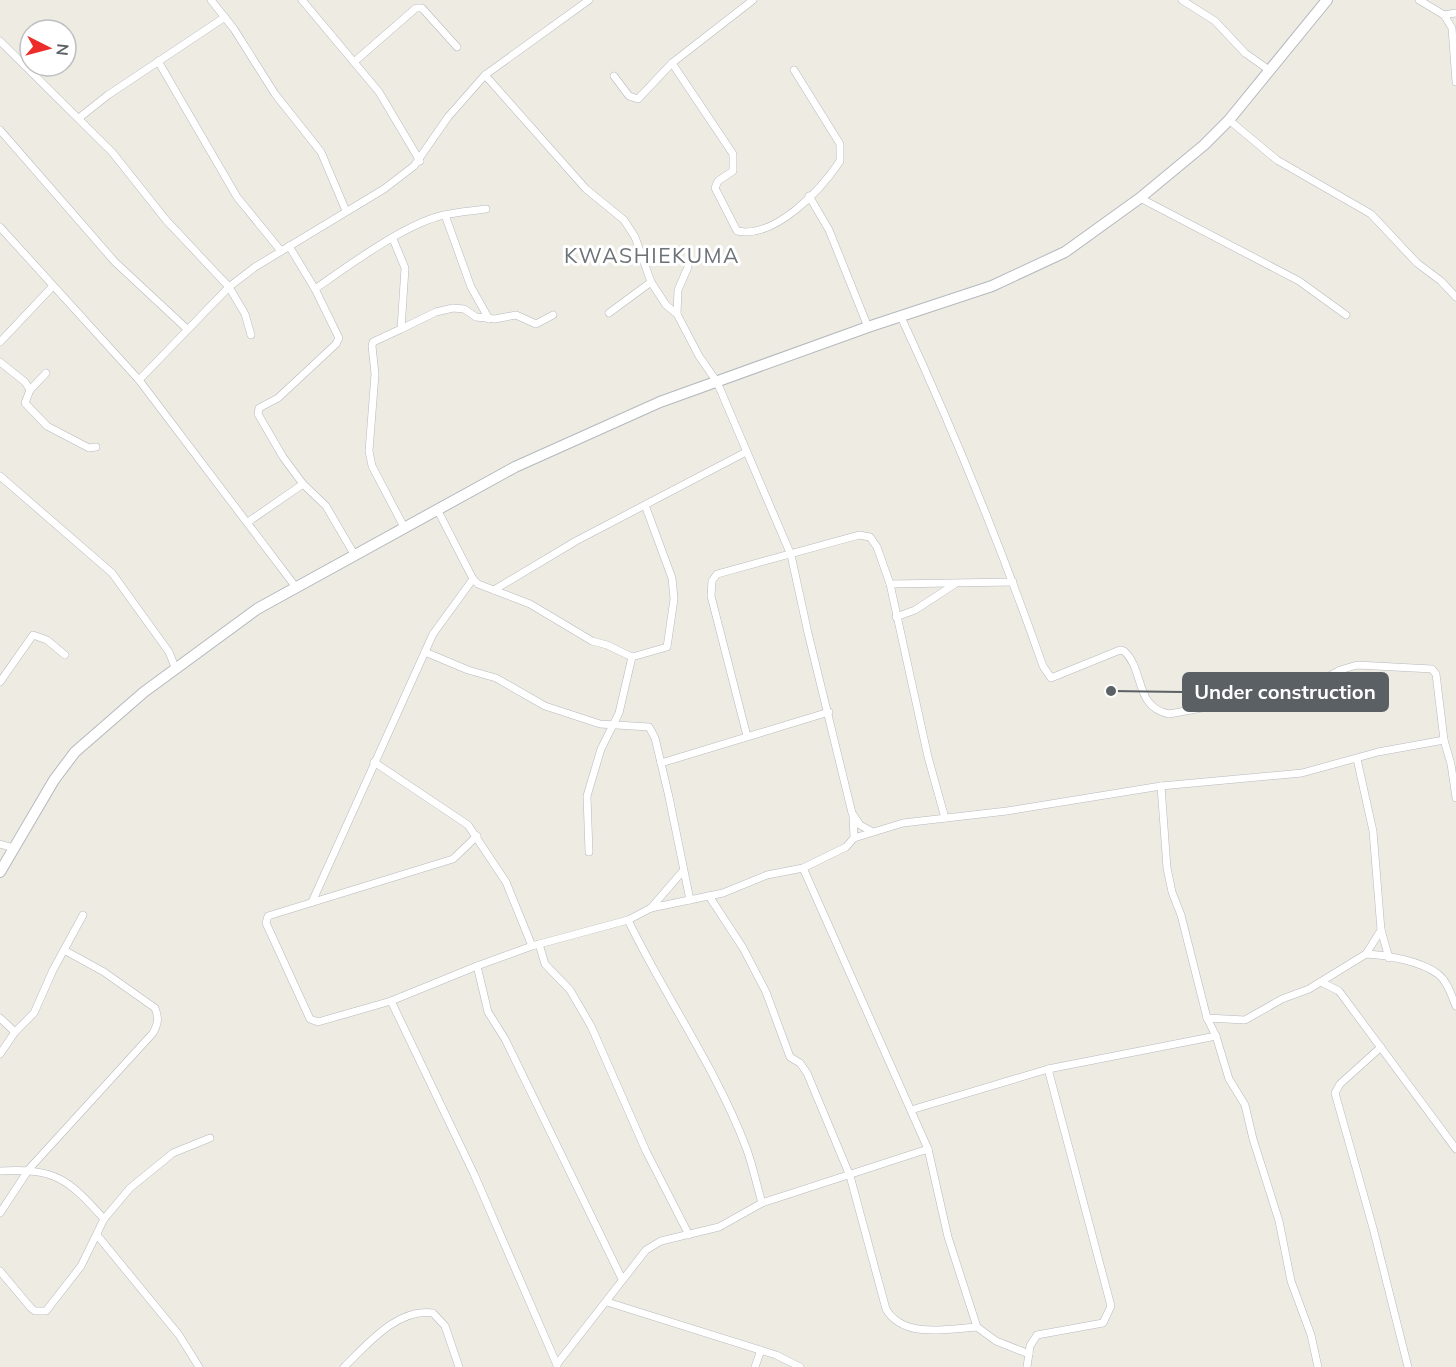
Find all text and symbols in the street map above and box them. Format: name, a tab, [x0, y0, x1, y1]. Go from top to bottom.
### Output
north arrow	[18, 18, 78, 78]
text: N	[52, 43, 73, 57]
district label: KWASHIEKUMA	[564, 242, 740, 268]
callout: Under construction	[1183, 673, 1388, 711]
text: Under construction	[1194, 679, 1376, 704]

